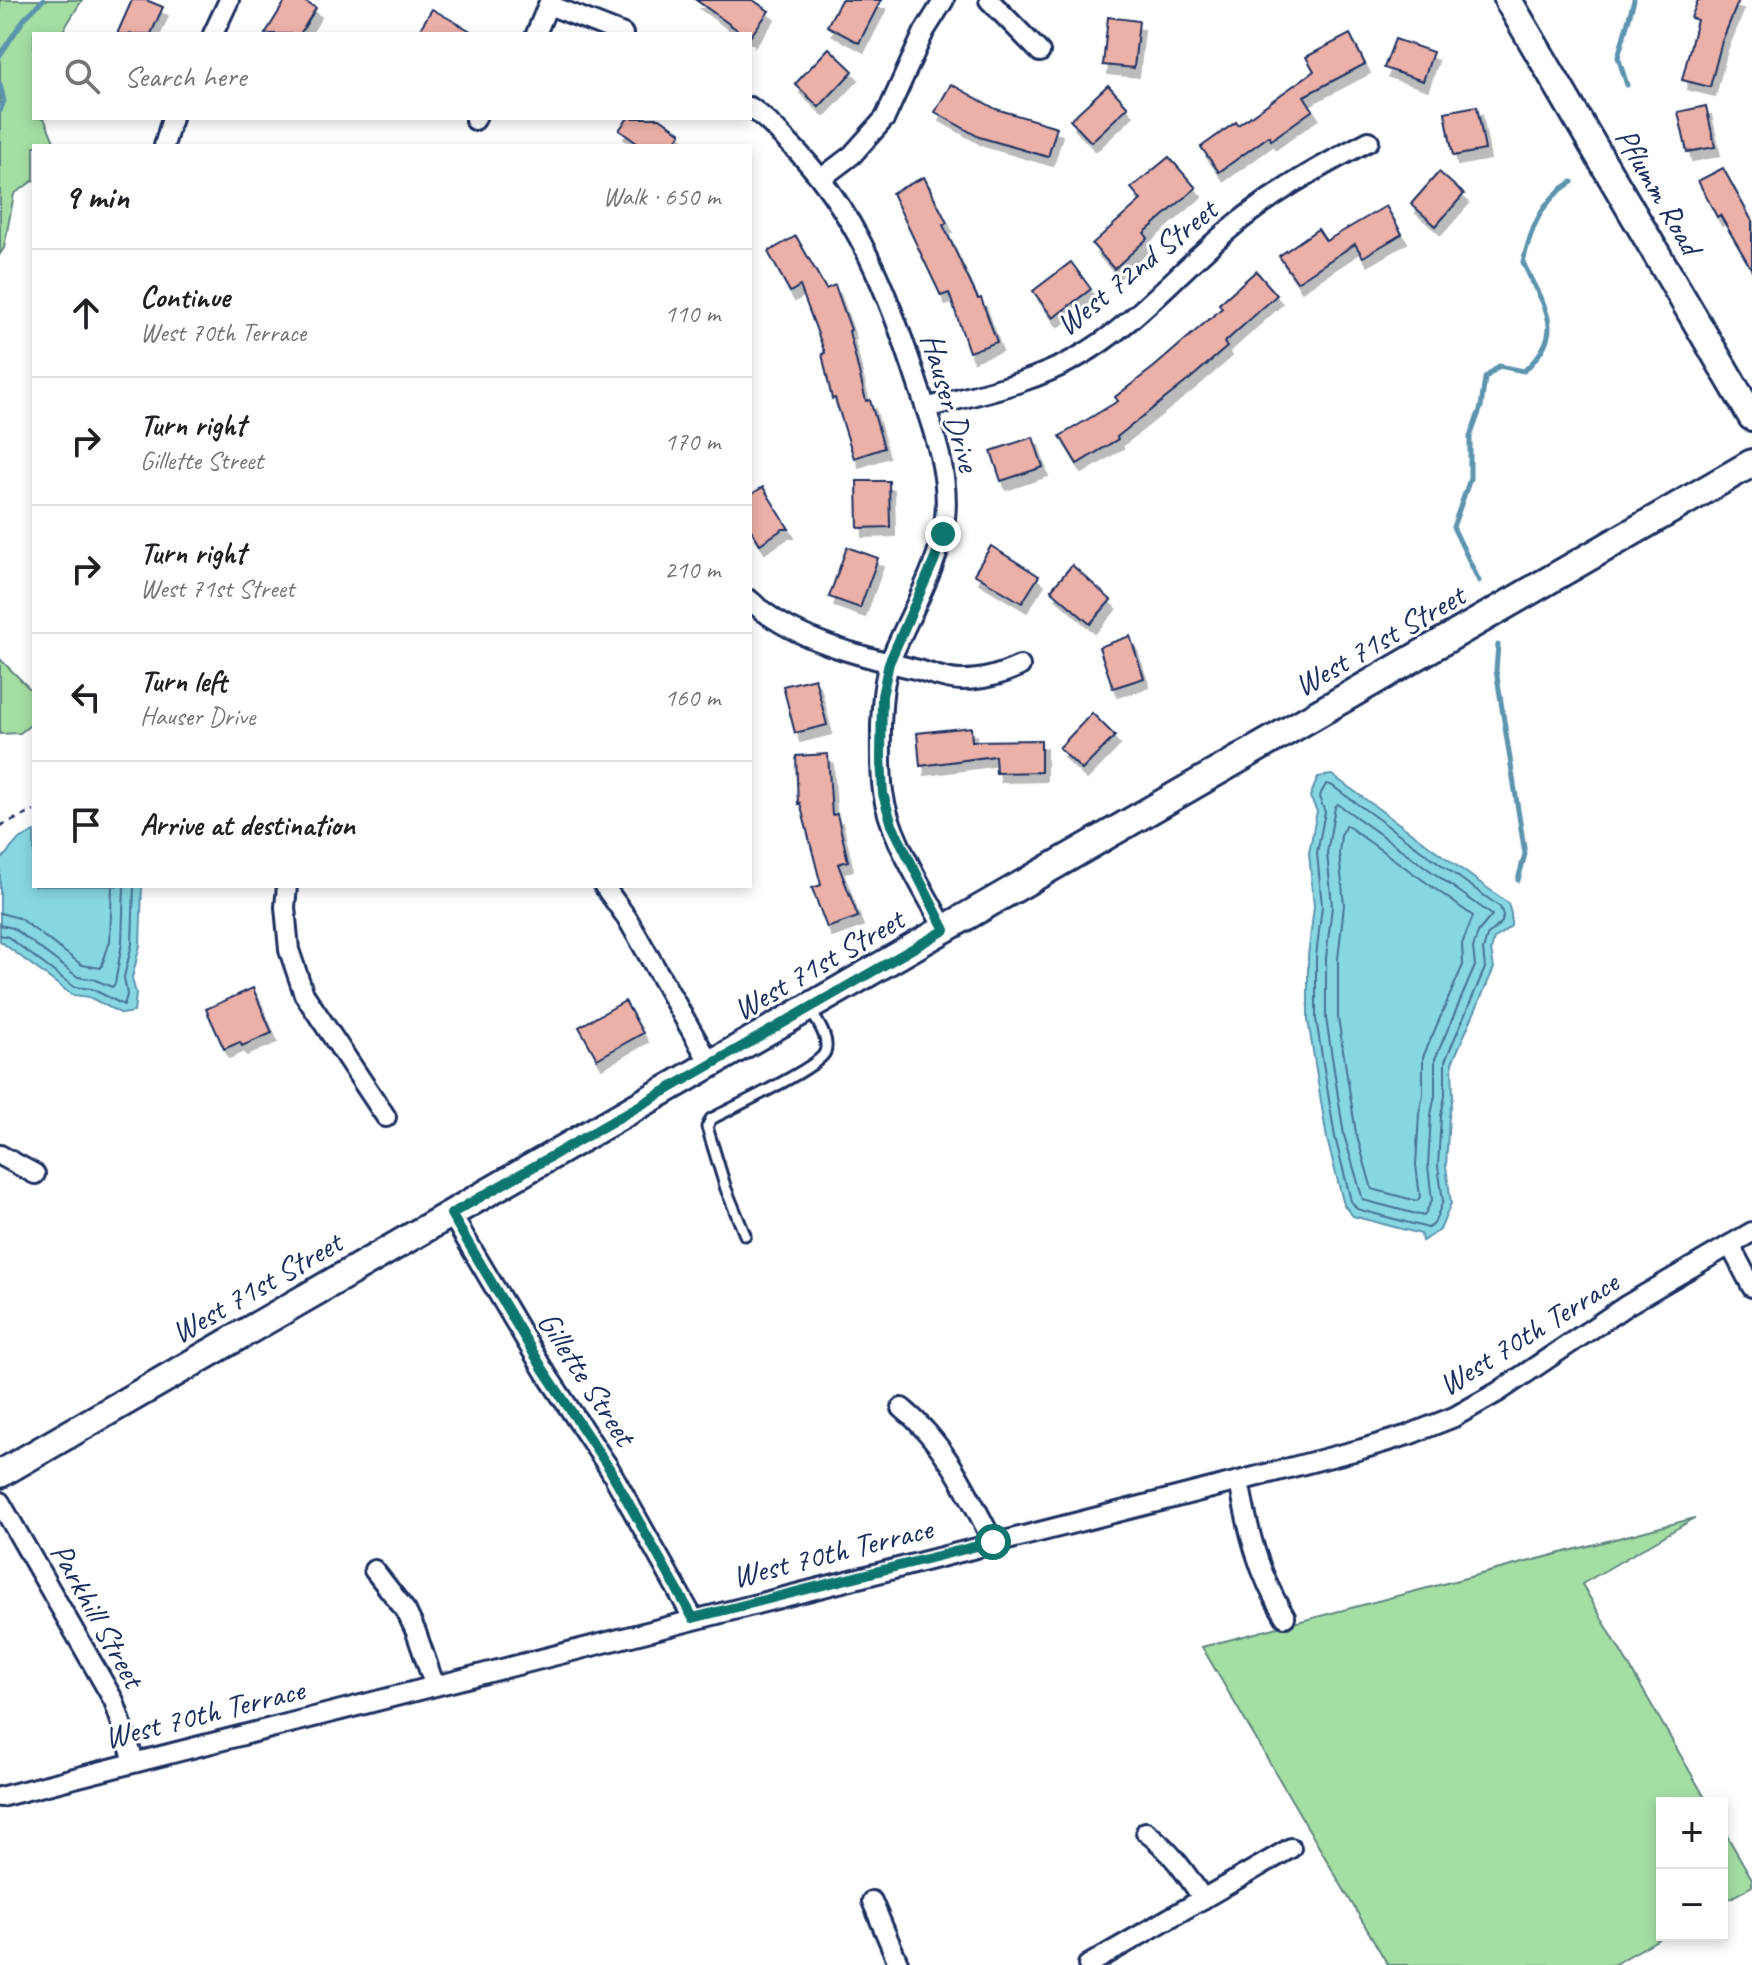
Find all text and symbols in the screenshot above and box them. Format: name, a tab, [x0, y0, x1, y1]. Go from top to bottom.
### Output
search box	[32, 32, 752, 120]
icon: search	[60, 54, 104, 98]
text: Search here	[124, 57, 246, 95]
street label: Pflumm Road	[1606, 121, 1713, 266]
text: 9 min	[64, 175, 129, 218]
text: Walk · 650 m	[603, 180, 720, 213]
street label: West 72nd Street	[1047, 188, 1228, 345]
text: Continue	[140, 278, 230, 316]
icon: ahead	[64, 291, 108, 335]
text: 110 m	[664, 297, 720, 330]
text: West 70th Terrace	[140, 316, 306, 349]
street label: Hauser Drive	[911, 328, 990, 478]
text: Turn right	[140, 406, 245, 444]
icon: right	[64, 419, 108, 463]
text: 170 m	[664, 425, 720, 458]
text: Gillette Street	[140, 444, 263, 477]
route end	[925, 516, 961, 552]
text: Turn right	[140, 534, 245, 572]
icon: right	[64, 547, 108, 591]
text: 210 m	[664, 553, 720, 586]
text: West 71st Street	[140, 572, 294, 605]
street label: West 71st Street	[1287, 573, 1475, 706]
text: Turn left	[140, 662, 227, 700]
icon: left	[64, 675, 108, 719]
text: 160 m	[664, 681, 720, 714]
text: Hauser Drive	[140, 700, 255, 733]
icon: arrive	[64, 803, 108, 847]
text: Arrive at destination	[140, 806, 355, 844]
street label: West 71st Street	[726, 897, 914, 1030]
street label: West 71st Street	[164, 1220, 352, 1353]
street label: West 70th Terrace	[1431, 1261, 1628, 1405]
street label: Gillette Street	[528, 1304, 647, 1456]
street label: West 70th Terrace	[728, 1507, 939, 1597]
route start	[975, 1524, 1011, 1560]
street label: Parkhill Street	[41, 1536, 156, 1698]
street label: West 70th Terrace	[100, 1668, 311, 1758]
map controls	[1656, 1797, 1728, 1941]
button: +	[1656, 1797, 1728, 1869]
button: −	[1656, 1869, 1728, 1941]

